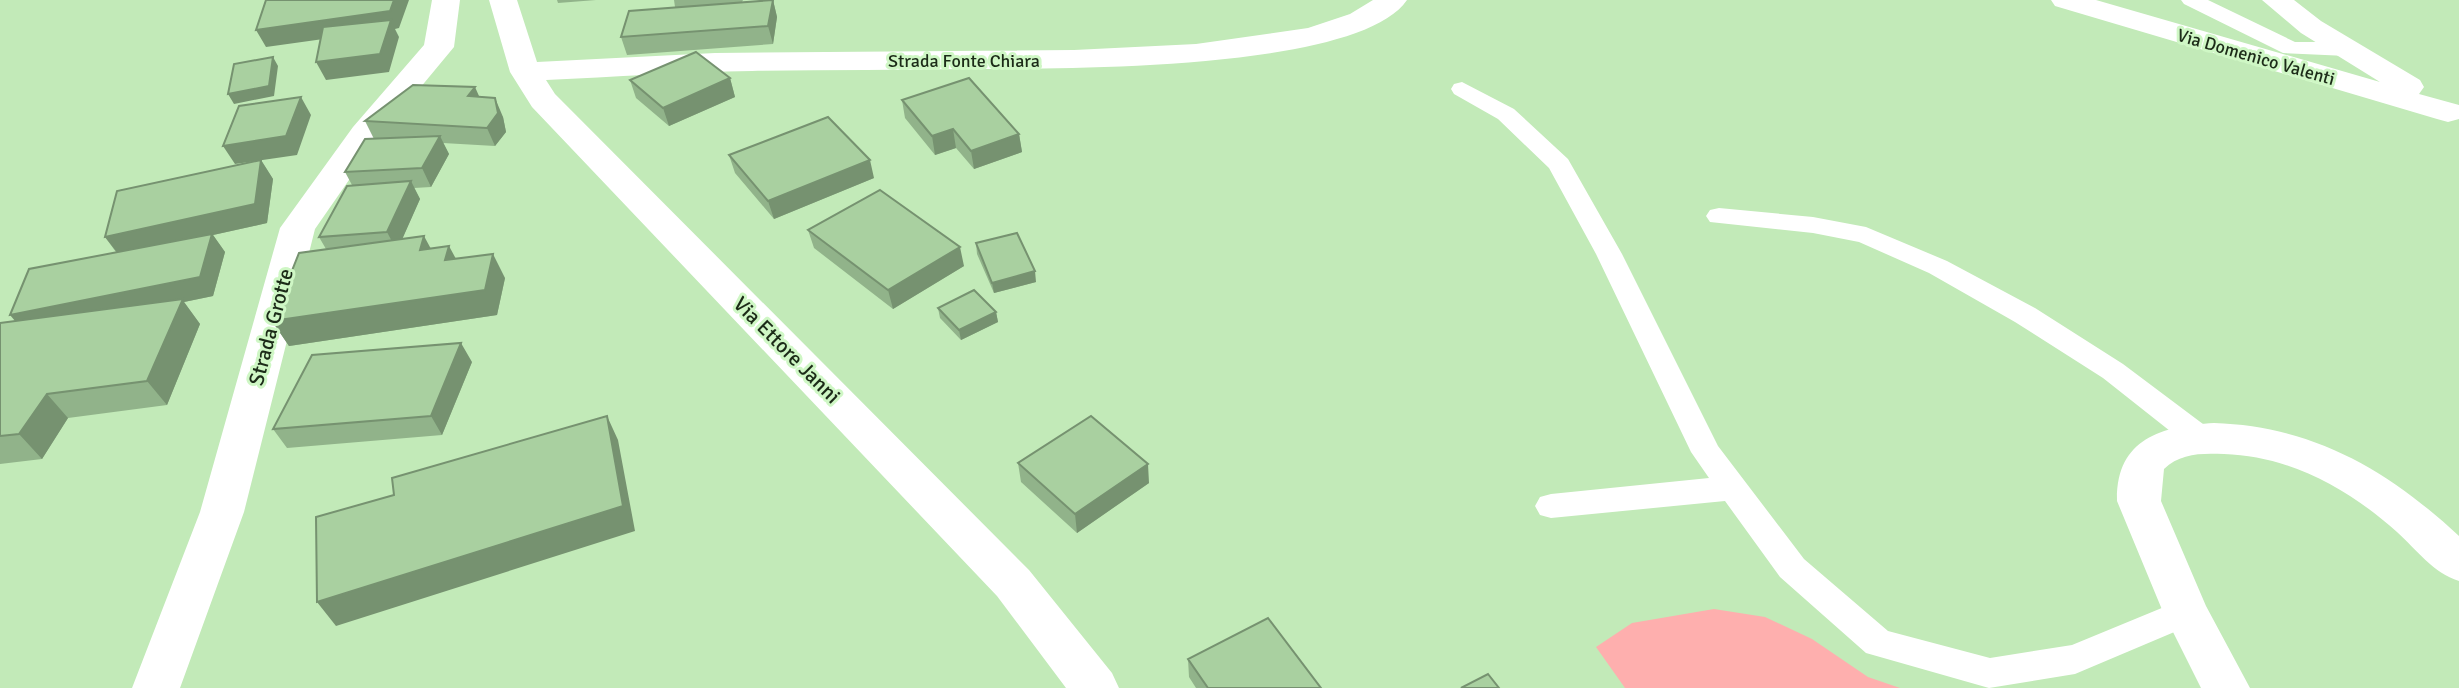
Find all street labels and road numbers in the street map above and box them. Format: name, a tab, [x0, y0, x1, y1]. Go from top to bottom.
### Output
street label: Via Domenico Valenti	[2175, 24, 2337, 90]
street label: Strada Fonte Chiara	[888, 50, 1040, 72]
street label: Strada Grotte	[243, 266, 299, 388]
street label: Via Ettore Janni	[728, 291, 846, 409]

